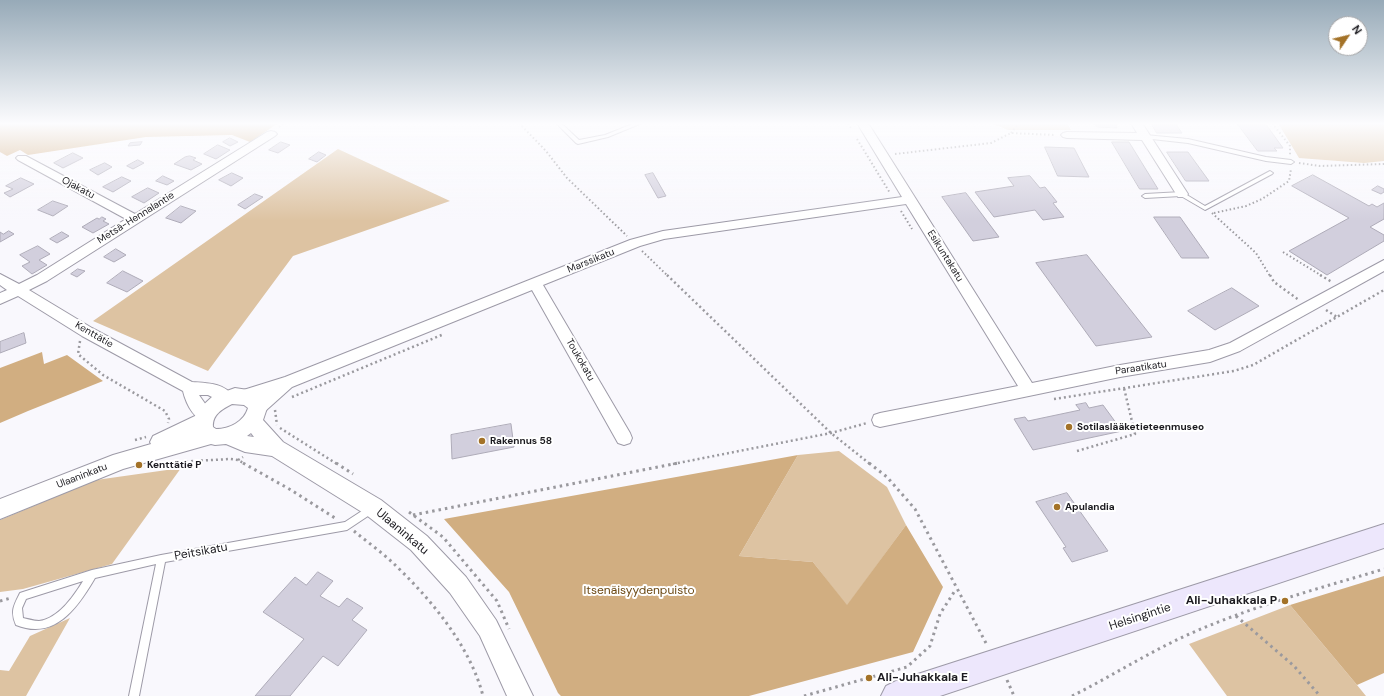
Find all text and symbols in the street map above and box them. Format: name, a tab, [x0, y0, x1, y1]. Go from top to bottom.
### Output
north arrow	[1328, 16, 1368, 56]
text: N	[1349, 22, 1365, 37]
street label: Ojakatu	[59, 174, 97, 202]
street label: Metsä-Hennalantie	[95, 189, 177, 247]
street label: Esikuntakatu	[924, 228, 966, 284]
street label: Marssikatu	[566, 246, 616, 276]
street label: Kenttätie	[73, 319, 115, 351]
street label: Toukokatu	[563, 337, 597, 383]
street label: Paraatikatu	[1115, 358, 1167, 378]
place label: Sotilaslääketieteenmuseo	[1077, 421, 1204, 433]
marker: Sotilaslääketieteenmuseo	[1064, 422, 1074, 432]
place label: Rakennus 58	[490, 435, 552, 447]
marker: Rakennus 58	[477, 436, 487, 446]
place label: Kenttätie P	[147, 459, 201, 471]
marker: Kenttätie P	[134, 460, 144, 470]
street label: Ulaaninkatu	[55, 461, 109, 491]
place label: Apulandia	[1065, 501, 1115, 513]
marker: Apulandia	[1052, 502, 1062, 512]
street label: Ulaaninkatu	[373, 506, 431, 558]
street label: Peitsikatu	[173, 540, 229, 564]
park label: Itsenäisyydenpuisto	[583, 584, 695, 598]
place label: Ali-Juhakkala P	[1186, 594, 1277, 608]
marker: Ali-Juhakkala P	[1280, 596, 1290, 606]
street label: Helsingintie	[1107, 600, 1173, 634]
place label: Ali-Juhakkala E	[877, 671, 968, 685]
marker: Ali-Juhakkala E	[864, 673, 874, 683]

